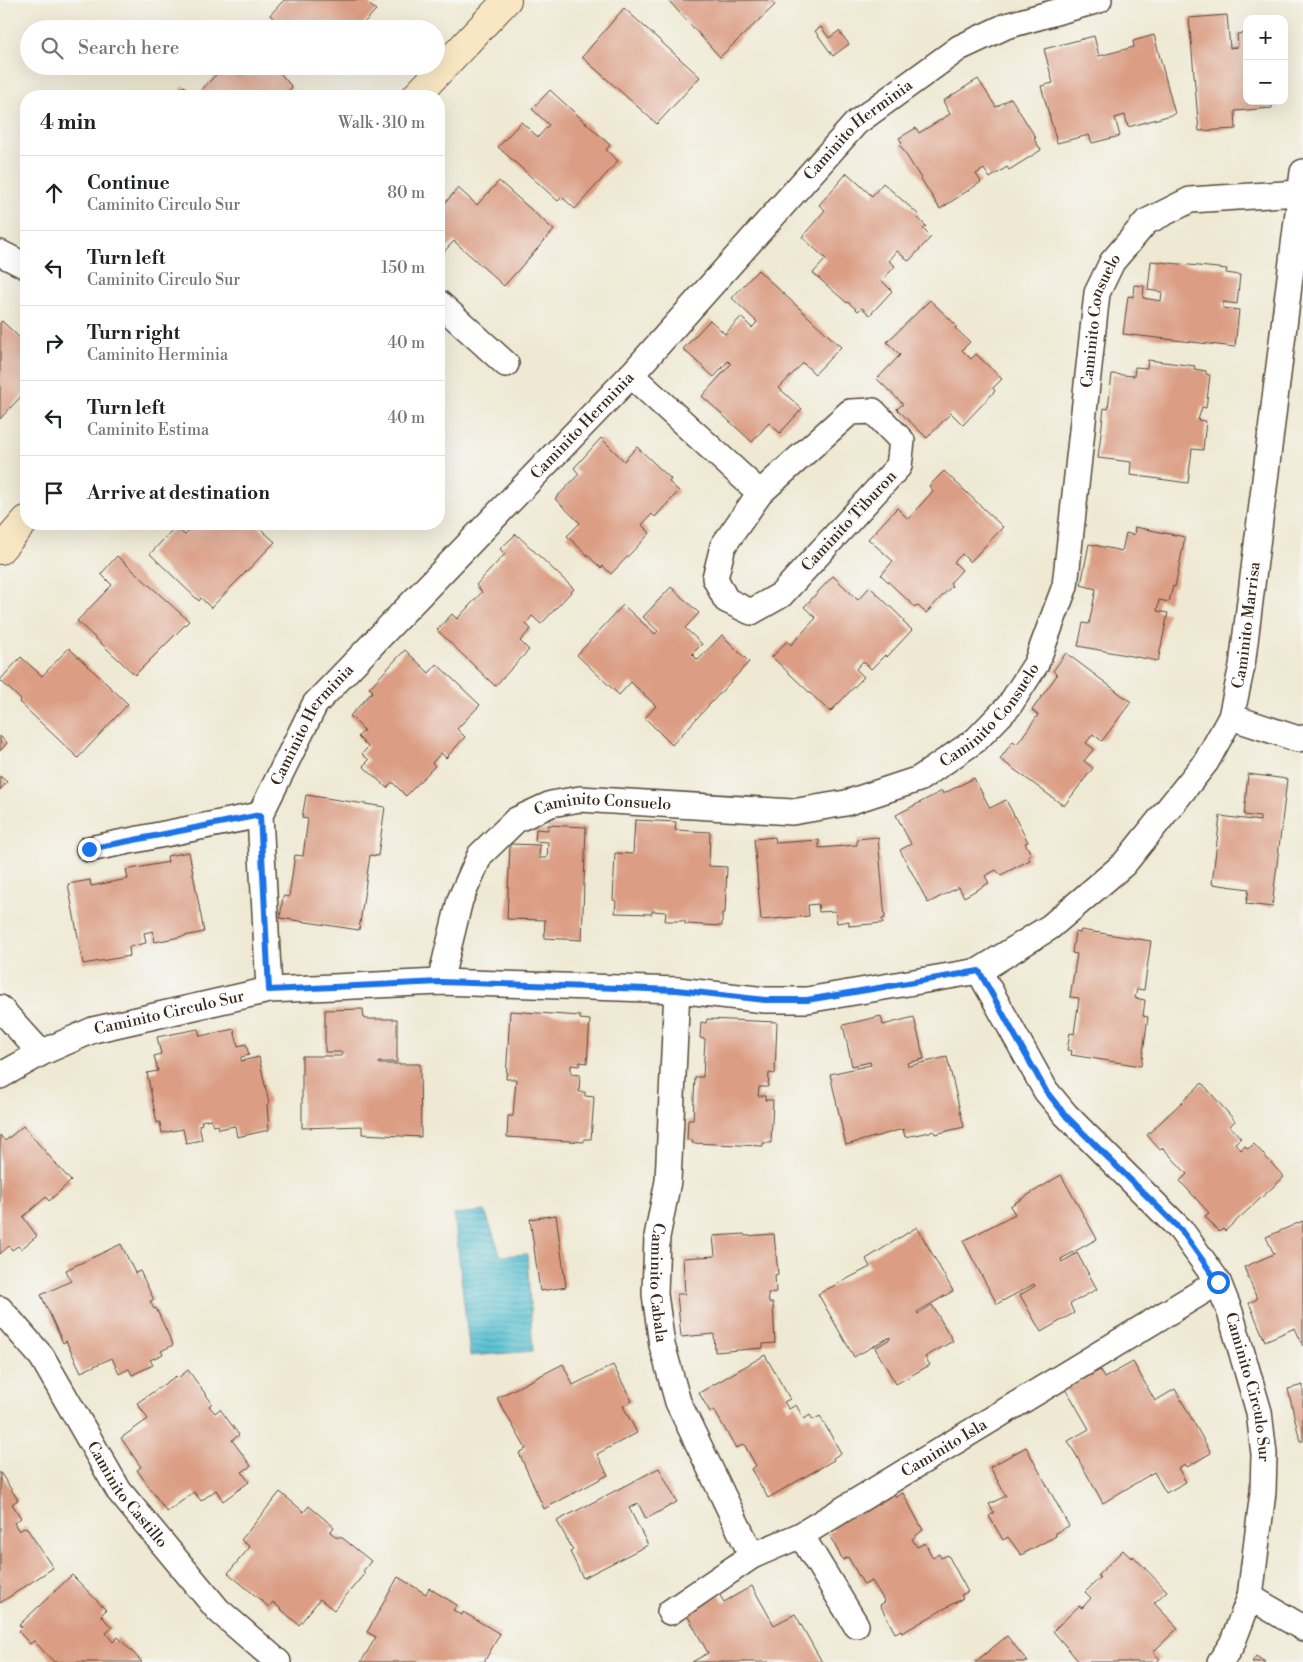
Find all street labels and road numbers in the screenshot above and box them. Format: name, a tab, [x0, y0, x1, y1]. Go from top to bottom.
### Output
street label: Caminito Herminia	[799, 75, 917, 185]
street label: Caminito Consuelo	[1077, 249, 1125, 389]
street label: Caminito Herminia	[526, 367, 639, 484]
street label: Caminito Tiburon	[797, 466, 901, 576]
street label: Caminito Marrisa	[1227, 560, 1265, 690]
street label: Caminito Herminia	[266, 659, 359, 789]
street label: Caminito Consuelo	[936, 659, 1044, 772]
street label: Caminito Consuelo	[531, 789, 672, 820]
street label: Caminito Circulo Sur	[92, 986, 246, 1039]
street label: Caminito Cabala	[645, 1221, 672, 1344]
street label: Caminito Circulo Sur	[1221, 1310, 1274, 1462]
street label: Caminito Isla	[898, 1414, 991, 1482]
street label: Caminito Castillo	[83, 1438, 172, 1552]

